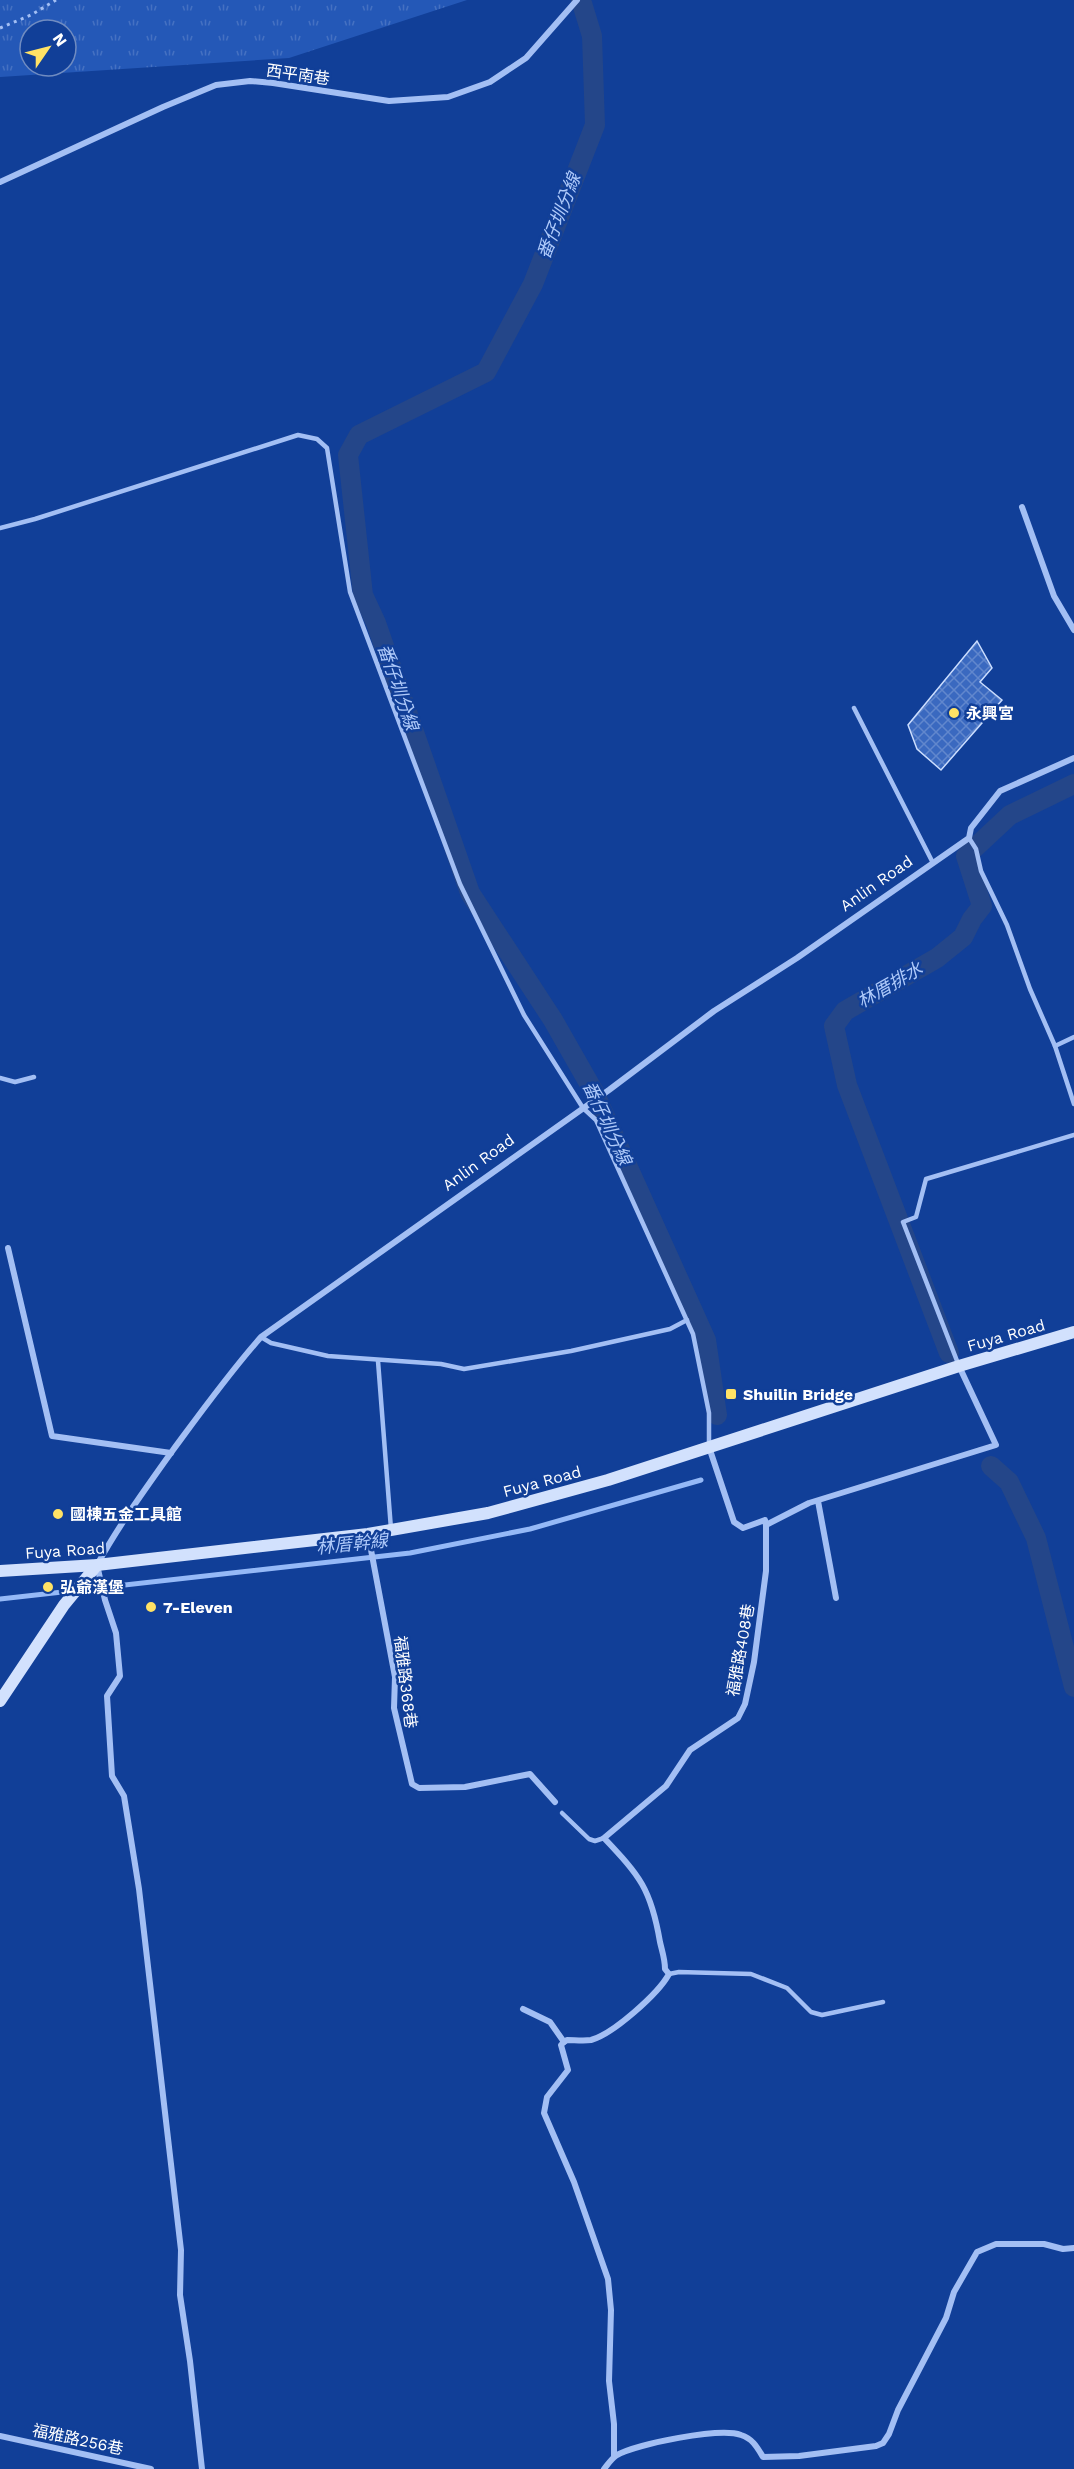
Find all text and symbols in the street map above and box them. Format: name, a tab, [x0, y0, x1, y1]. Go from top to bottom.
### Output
north arrow	[18, 18, 78, 78]
text: N	[49, 29, 71, 50]
street label: 西平南巷	[265, 61, 331, 88]
water label: 番仔圳分線	[533, 168, 585, 262]
water label: 番仔圳分線	[374, 641, 424, 735]
place label: 永興宮	[966, 704, 1014, 723]
marker: 永興宮	[947, 706, 961, 720]
street label: Anlin Road	[836, 852, 916, 915]
water label: 林厝排水	[853, 957, 927, 1012]
water label: 番仔圳分線	[579, 1078, 637, 1170]
street label: Anlin Road	[439, 1130, 518, 1195]
street label: Fuya Road	[965, 1315, 1047, 1356]
place label: Shuilin Bridge	[743, 1385, 853, 1404]
marker: Shuilin Bridge	[724, 1387, 738, 1401]
street label: Fuya Road	[501, 1462, 583, 1501]
place label: 國棟五金工具館	[70, 1505, 182, 1524]
marker: 國棟五金工具館	[51, 1507, 65, 1521]
water label: 林厝幹線	[315, 1529, 391, 1558]
street label: Fuya Road	[24, 1538, 106, 1563]
place label: 弘爺漢堡	[60, 1578, 124, 1597]
marker: 弘爺漢堡	[41, 1580, 55, 1594]
place label: 7-Eleven	[163, 1598, 233, 1617]
marker: 7-Eleven	[144, 1600, 158, 1614]
street label: 福雅路408巷	[723, 1602, 758, 1698]
street label: 福雅路368巷	[390, 1635, 421, 1729]
street label: 福雅路256巷	[31, 2421, 125, 2458]

